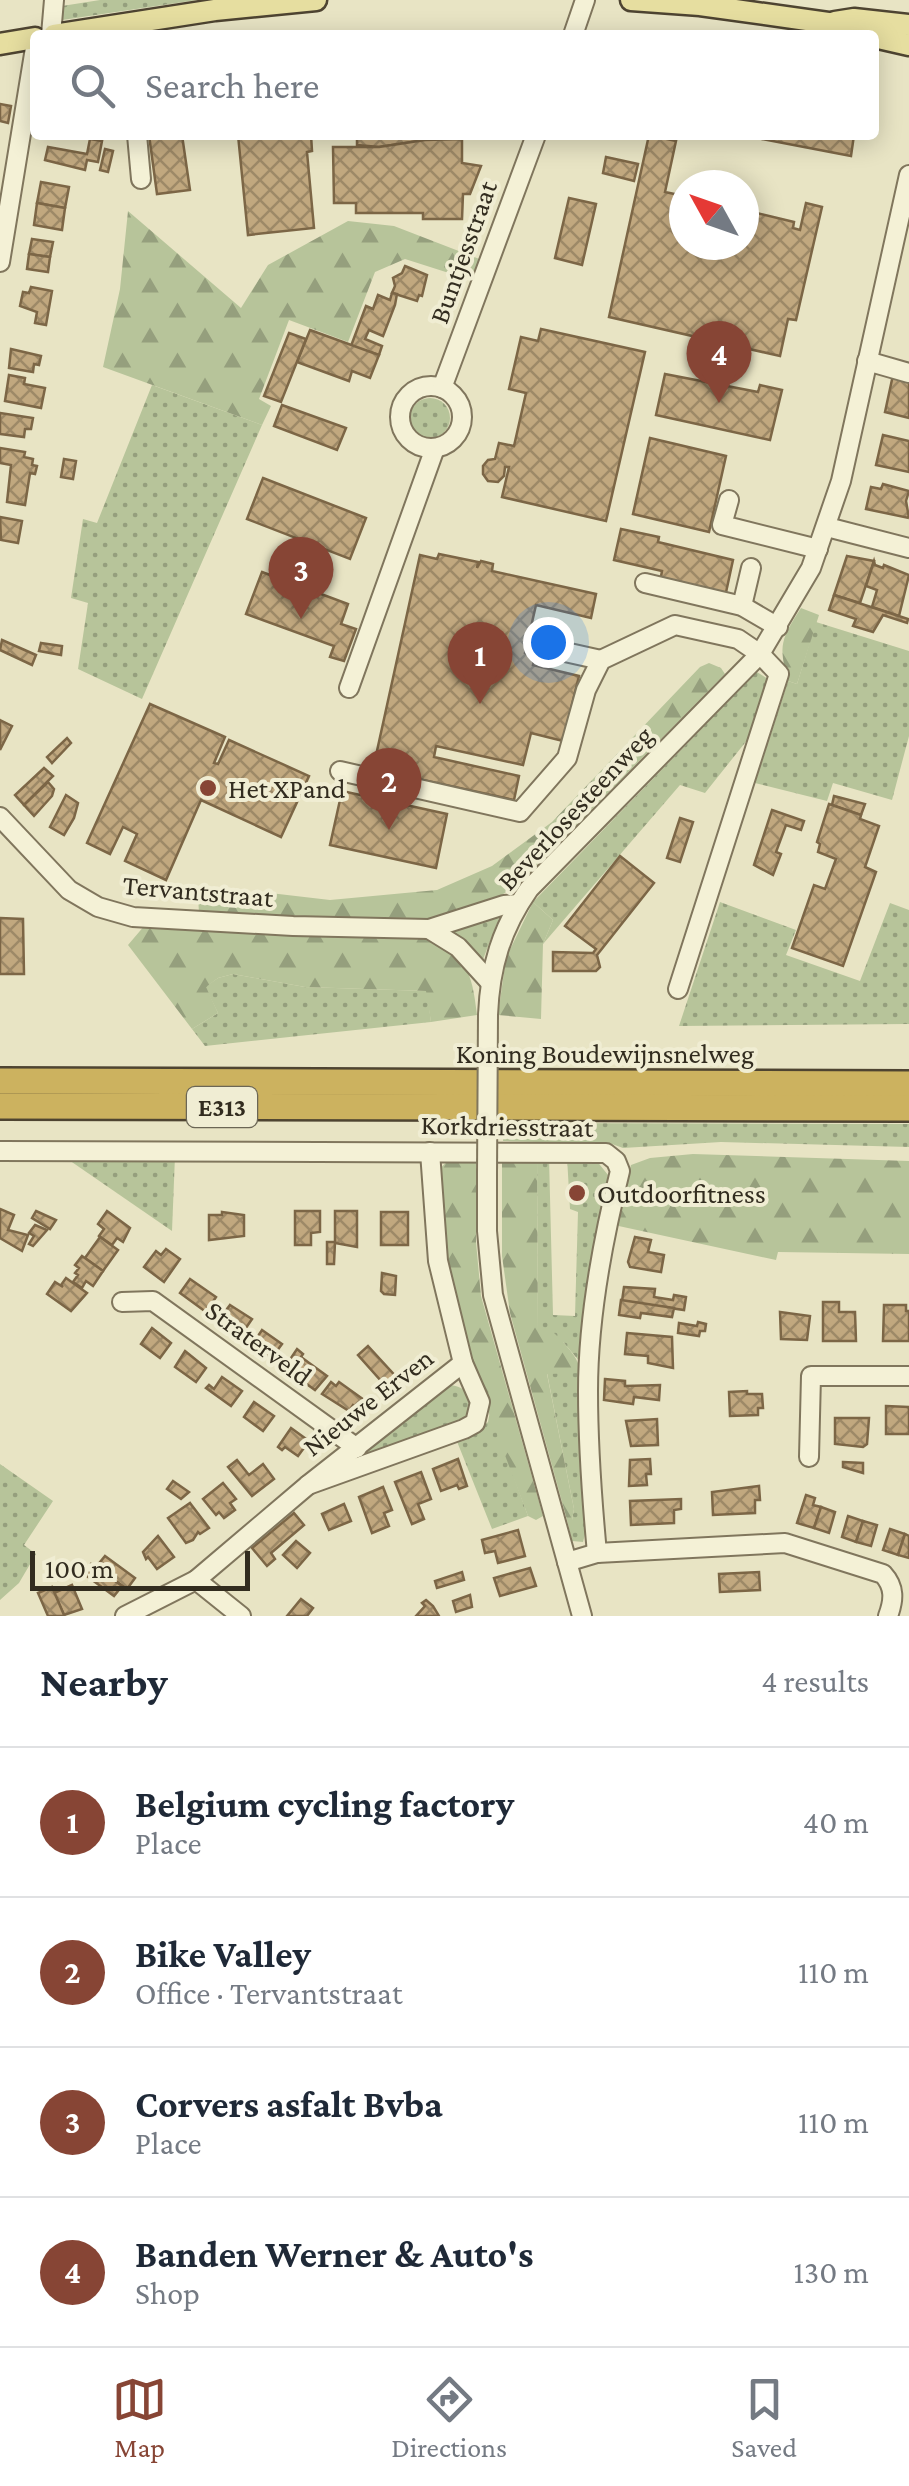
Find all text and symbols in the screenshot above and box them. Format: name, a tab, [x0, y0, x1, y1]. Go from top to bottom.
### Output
search box	[30, 30, 879, 140]
icon: search	[65, 58, 120, 113]
text: Search here	[145, 64, 319, 106]
north arrow	[669, 170, 759, 260]
street label: Buntjesstraat	[423, 176, 503, 327]
pin: 4	[686, 320, 752, 403]
pin: 3	[268, 536, 334, 619]
your location	[523, 617, 574, 668]
pin: 1	[448, 622, 512, 704]
street label: Beverlosesteenweg	[491, 719, 659, 896]
pin: 2	[356, 748, 422, 830]
place label: Het XPand	[228, 773, 346, 804]
marker: Het XPand	[197, 777, 219, 799]
street label: Tervantstraat	[121, 869, 275, 913]
street label: Koning Boudewijnsnelweg	[456, 1038, 755, 1069]
road number: E313	[187, 1087, 257, 1127]
street label: Korkdriesstraat	[420, 1109, 594, 1143]
place label: Outdoorfitness	[597, 1178, 766, 1209]
marker: Outdoorfitness	[566, 1182, 588, 1204]
street label: Straterveld	[200, 1294, 318, 1392]
street label: Nieuwe Erven	[297, 1342, 439, 1462]
scale bar	[30, 1546, 250, 1590]
text: 100 m	[45, 1553, 114, 1584]
text: Nearby	[40, 1658, 168, 1705]
text: 4 results	[761, 1663, 869, 1699]
text: Belgium cycling factory	[135, 1783, 514, 1825]
text: 1	[67, 1804, 78, 1840]
text: 40 m	[803, 1804, 869, 1840]
text: Place	[135, 1825, 201, 1861]
text: Bike Valley	[135, 1933, 311, 1975]
text: 2	[64, 1954, 81, 1990]
text: 110 m	[798, 1954, 869, 1990]
text: Office · Tervantstraat	[135, 1975, 402, 2011]
text: Corvers asfalt Bvba	[135, 2083, 443, 2125]
text: 3	[65, 2104, 80, 2140]
text: 110 m	[798, 2104, 869, 2140]
text: Place	[135, 2125, 201, 2161]
text: Banden Werner & Auto's	[135, 2233, 533, 2275]
text: 4	[64, 2254, 81, 2290]
text: 130 m	[793, 2254, 869, 2290]
text: Shop	[135, 2275, 200, 2311]
tab: Map	[112, 2372, 167, 2463]
tab: Directions	[391, 2372, 507, 2463]
tab: Saved	[731, 2372, 797, 2463]

